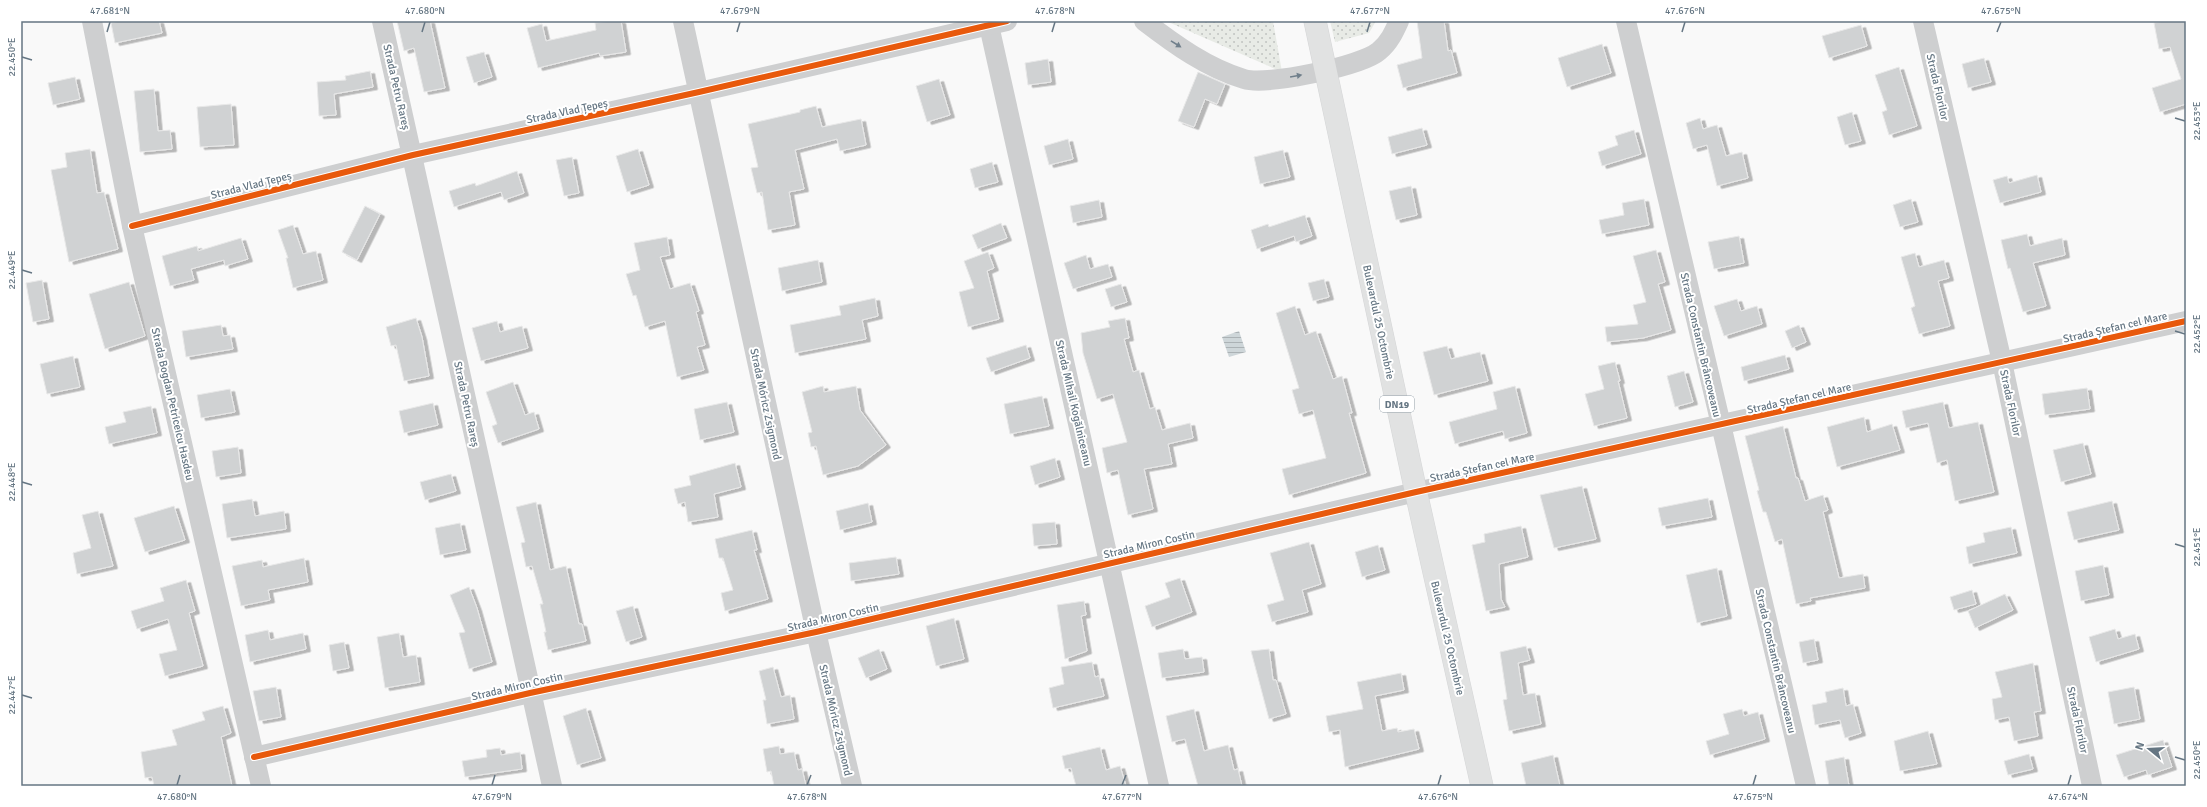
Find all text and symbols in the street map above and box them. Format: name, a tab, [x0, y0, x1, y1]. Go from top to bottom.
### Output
text: 47.681°N	[90, 5, 130, 17]
text: 47.680°N	[405, 5, 445, 17]
text: 47.679°N	[720, 5, 760, 17]
text: 47.678°N	[1035, 5, 1075, 17]
text: 47.677°N	[1350, 5, 1390, 17]
text: 47.676°N	[1665, 5, 1705, 17]
text: 47.675°N	[1981, 5, 2021, 17]
text: 22.450°E	[6, 37, 18, 77]
one-way arrow	[1170, 40, 1181, 47]
street label: Strada Petru Rareș	[380, 43, 413, 131]
street label: Strada Florilor	[1924, 53, 1951, 122]
one-way arrow	[1290, 73, 1302, 79]
street label: Strada Vlad Țepeș	[525, 96, 609, 126]
text: 22.453°E	[2191, 101, 2203, 141]
street label: Strada Vlad Țepeș	[209, 169, 293, 202]
text: 22.449°E	[6, 250, 18, 290]
street label: Bulevardul 25 Octombrie	[1360, 264, 1397, 381]
street label: Strada Constantin Brâncoveanu	[1678, 272, 1723, 419]
street label: Strada Ștefan cel Mare	[2062, 309, 2168, 346]
text: 22.452°E	[2191, 314, 2203, 354]
street label: Strada Bogdan Petriceicu Hasdeu	[149, 327, 196, 482]
street label: Strada Mihail Kogălniceanu	[1053, 339, 1094, 468]
street label: Strada Móricz Zsigmond	[747, 347, 784, 461]
street label: Strada Petru Rareș	[451, 360, 482, 448]
street label: Strada Florilor	[1997, 369, 2024, 438]
street label: Strada Ștefan cel Mare	[1746, 380, 1852, 417]
road number: DN19	[1380, 396, 1414, 412]
street label: Strada Ștefan cel Mare	[1429, 450, 1536, 485]
text: 22.448°E	[6, 462, 18, 502]
text: 22.451°E	[2191, 527, 2203, 567]
street label: Strada Miron Costin	[1102, 528, 1196, 561]
street label: Bulevardul 25 Octombrie	[1428, 580, 1467, 696]
street label: Strada Constantin Brâncoveanu	[1753, 588, 1798, 735]
street label: Strada Miron Costin	[786, 601, 880, 634]
street label: Strada Móricz Zsigmond	[816, 663, 855, 777]
street label: Strada Miron Costin	[470, 670, 564, 703]
text: 22.447°E	[6, 675, 18, 715]
street label: Strada Florilor	[2064, 686, 2091, 755]
north arrow	[2129, 729, 2169, 769]
text: N	[2133, 740, 2147, 752]
text: 22.450°E	[2191, 740, 2203, 780]
text: 47.680°N	[157, 791, 197, 803]
text: 47.679°N	[472, 791, 512, 803]
text: 47.678°N	[787, 791, 827, 803]
text: 47.677°N	[1102, 791, 1142, 803]
text: 47.676°N	[1418, 791, 1458, 803]
text: 47.675°N	[1733, 791, 1773, 803]
text: 47.674°N	[2048, 791, 2088, 803]

